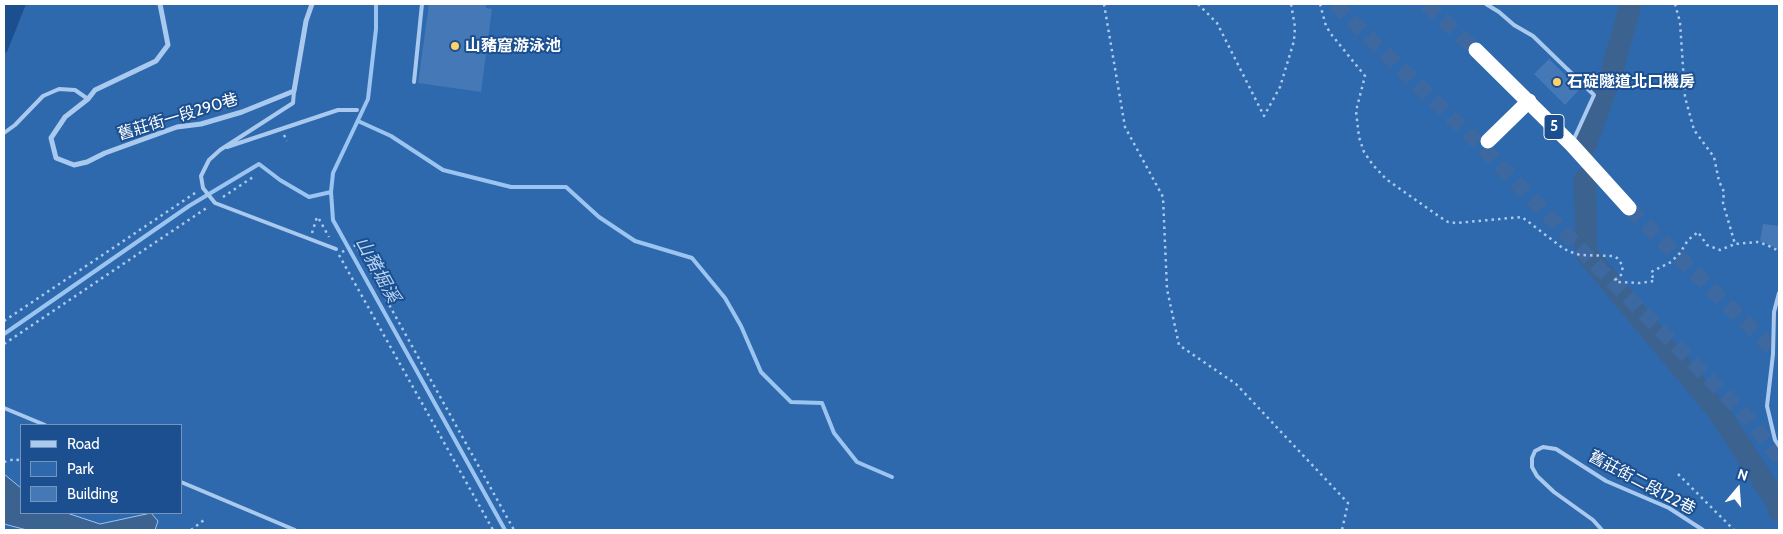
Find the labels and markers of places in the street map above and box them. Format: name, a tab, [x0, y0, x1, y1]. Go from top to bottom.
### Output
place label: 山豬窟游泳池	[465, 36, 561, 56]
marker: 山豬窟游泳池	[449, 40, 461, 52]
place label: 石碇隧道北口機房	[1567, 72, 1695, 92]
marker: 石碇隧道北口機房	[1551, 76, 1563, 88]

